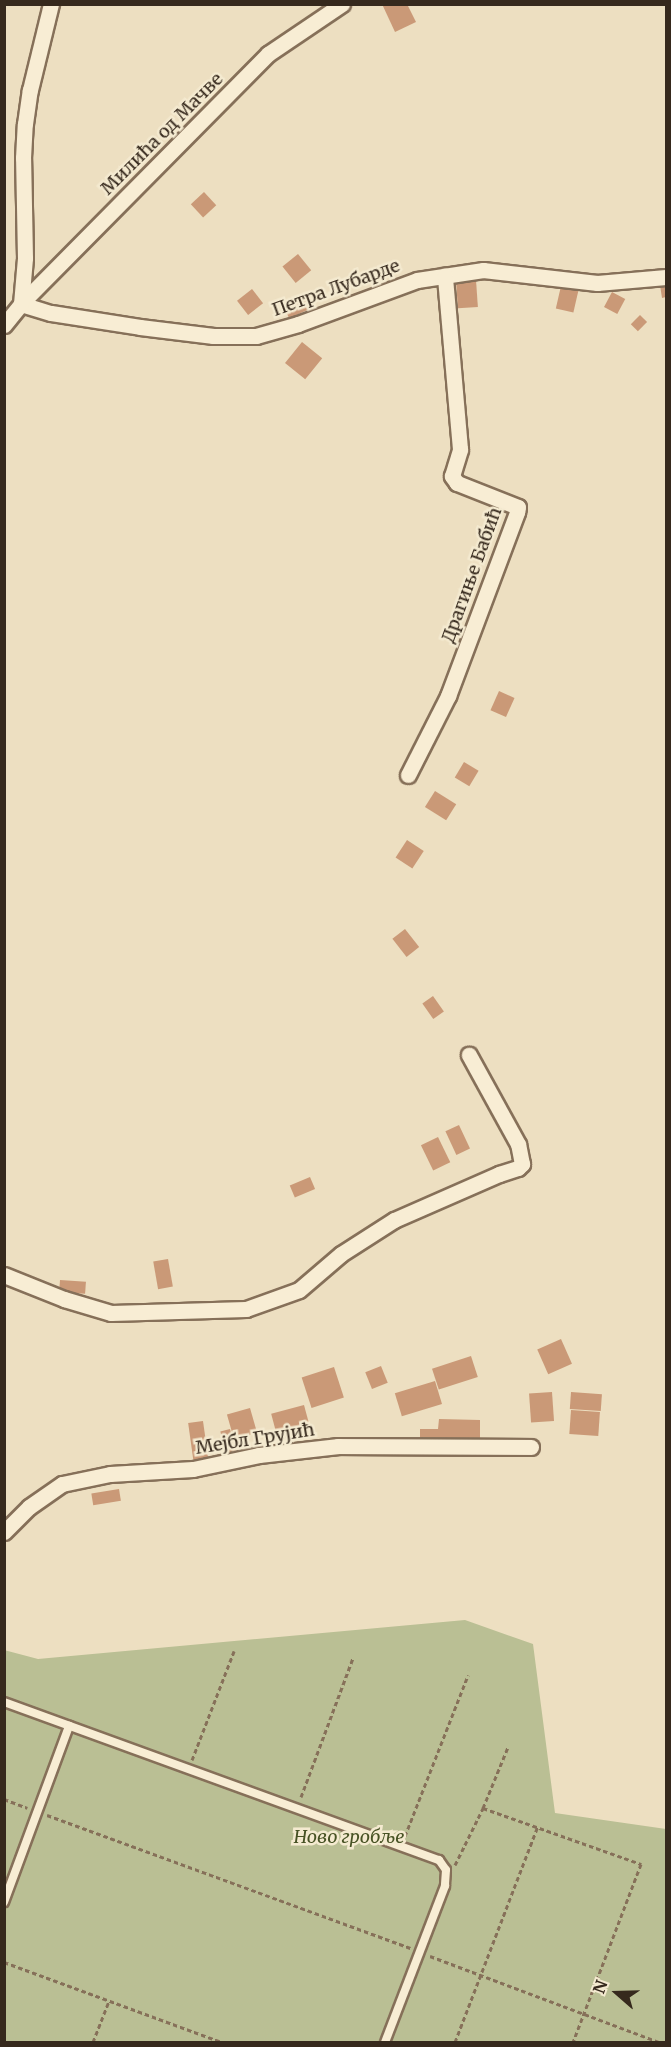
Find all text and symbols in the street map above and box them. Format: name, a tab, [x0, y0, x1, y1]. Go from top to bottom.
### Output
street label: Милића од Мачве	[97, 69, 227, 199]
street label: Петра Лубарде	[269, 255, 403, 321]
street label: Драгиње Бабић	[437, 504, 507, 646]
street label: Мејбл Грујић	[194, 1419, 316, 1459]
park label: Ново гробље	[294, 1826, 404, 1848]
north arrow	[587, 1963, 647, 2023]
text: N	[589, 1977, 612, 1996]

